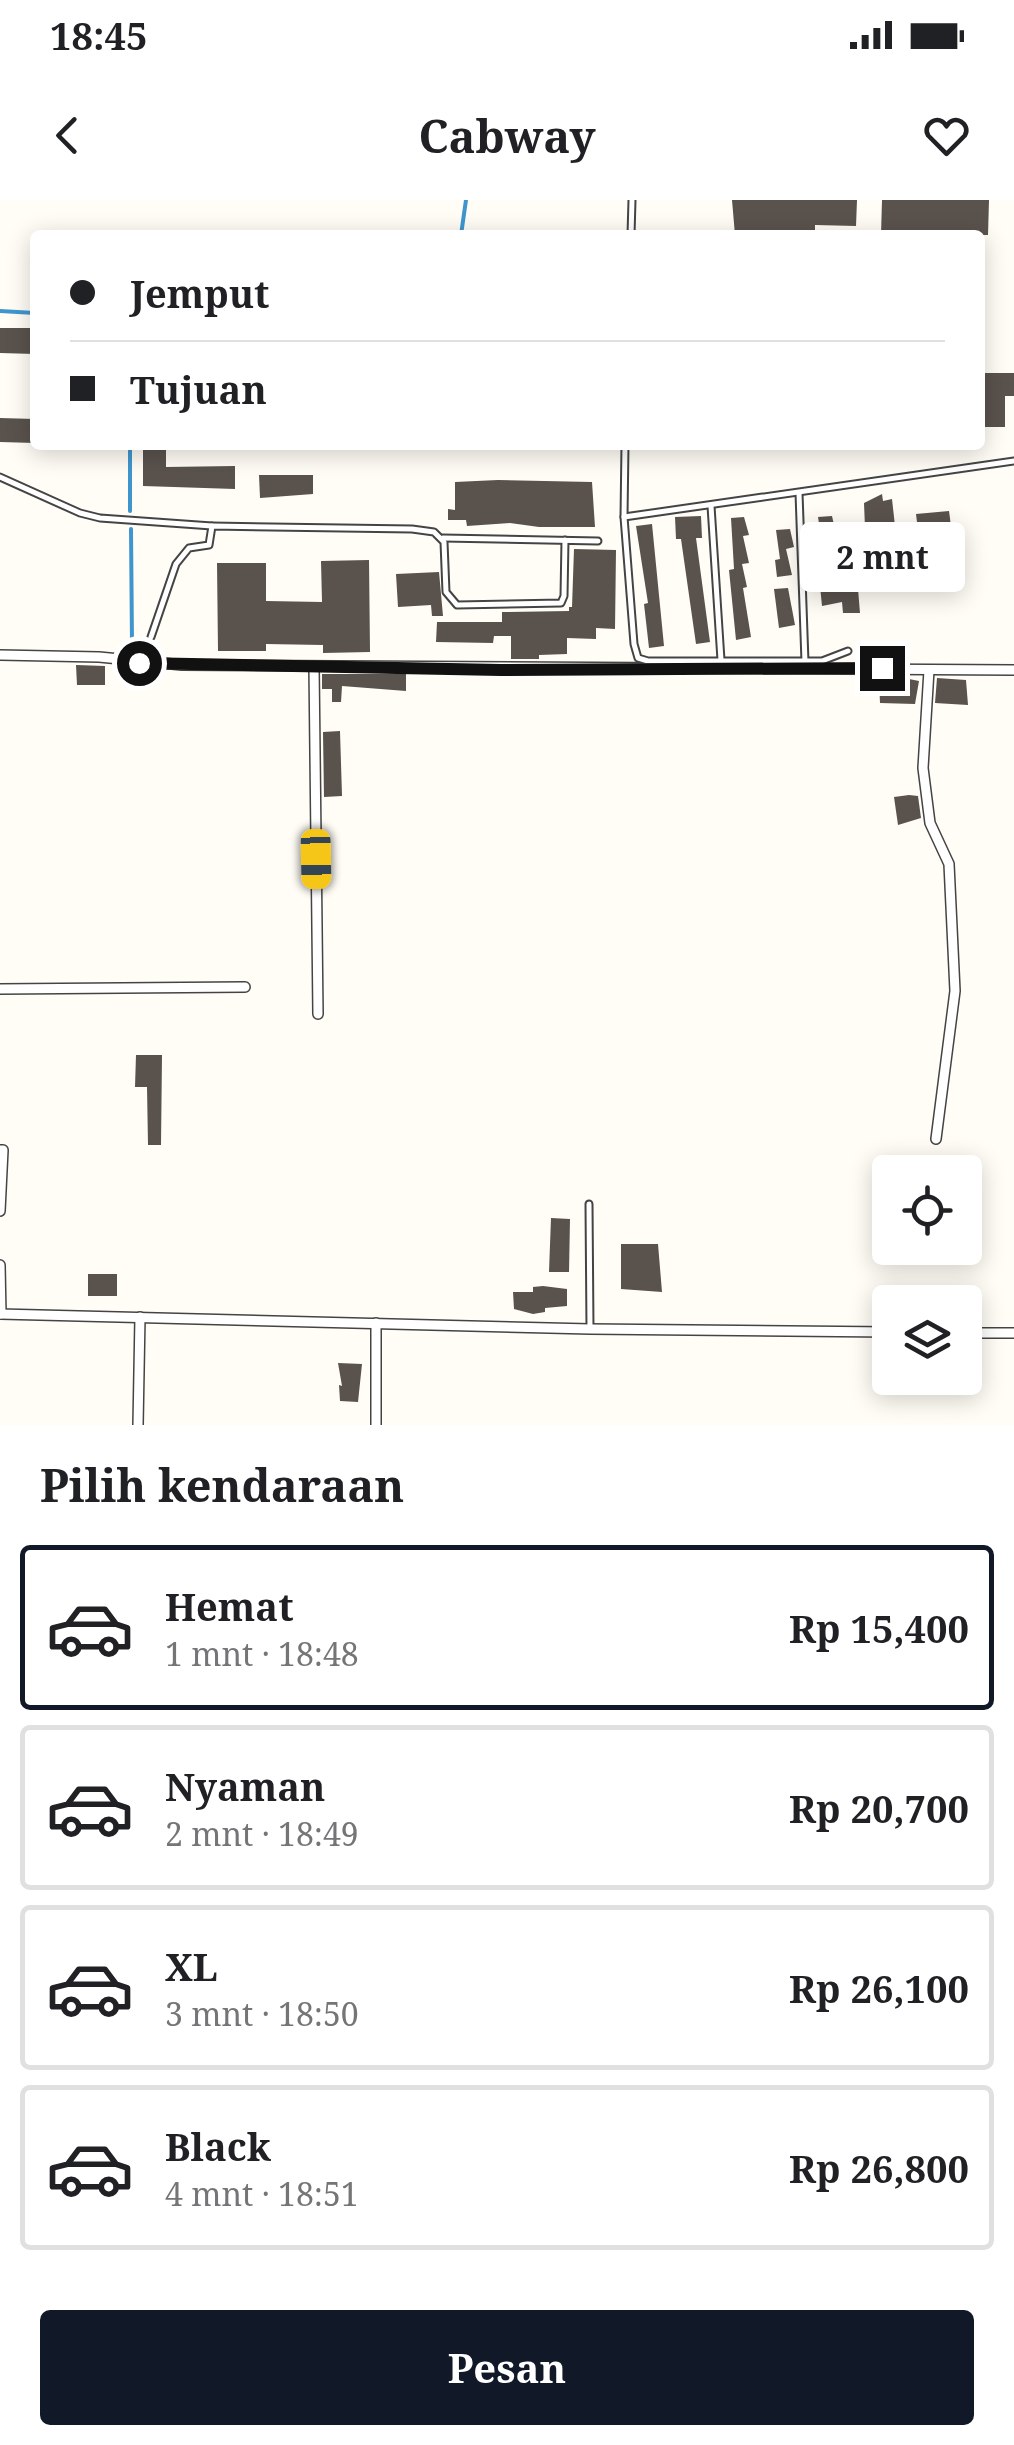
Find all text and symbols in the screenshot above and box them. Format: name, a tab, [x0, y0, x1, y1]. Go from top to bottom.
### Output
text: 18:45	[50, 9, 147, 61]
text: Cabway	[419, 105, 596, 166]
icon: back	[40, 108, 95, 163]
icon: heart	[919, 108, 974, 163]
text: Jemput	[130, 267, 270, 319]
text: Tujuan	[130, 363, 267, 415]
callout: 2 mnt	[800, 523, 964, 593]
text: 2 mnt	[836, 535, 929, 578]
route start	[117, 641, 162, 686]
route end	[860, 646, 905, 691]
car	[300, 829, 332, 889]
map controls	[872, 1155, 982, 1395]
button: locate	[872, 1155, 982, 1265]
button: layers	[872, 1285, 982, 1395]
text: Pilih kendaraan	[40, 1454, 404, 1515]
text: Hemat	[165, 1580, 294, 1632]
icon: car	[45, 1583, 135, 1673]
text: Rp 15,400	[789, 1602, 969, 1654]
text: 1 mnt · 18:48	[165, 1632, 359, 1675]
text: Nyaman	[165, 1760, 325, 1812]
icon: car	[45, 1763, 135, 1853]
text: Rp 20,700	[789, 1782, 969, 1834]
text: 2 mnt · 18:49	[165, 1812, 359, 1855]
text: XL	[165, 1940, 218, 1992]
icon: car	[45, 1943, 135, 2033]
text: Rp 26,100	[789, 1962, 969, 2014]
text: 3 mnt · 18:50	[165, 1992, 359, 2035]
text: Black	[165, 2120, 271, 2172]
icon: car	[45, 2123, 135, 2213]
text: Rp 26,800	[789, 2142, 969, 2194]
text: 4 mnt · 18:51	[165, 2172, 359, 2215]
button: Pesan	[40, 2310, 974, 2425]

